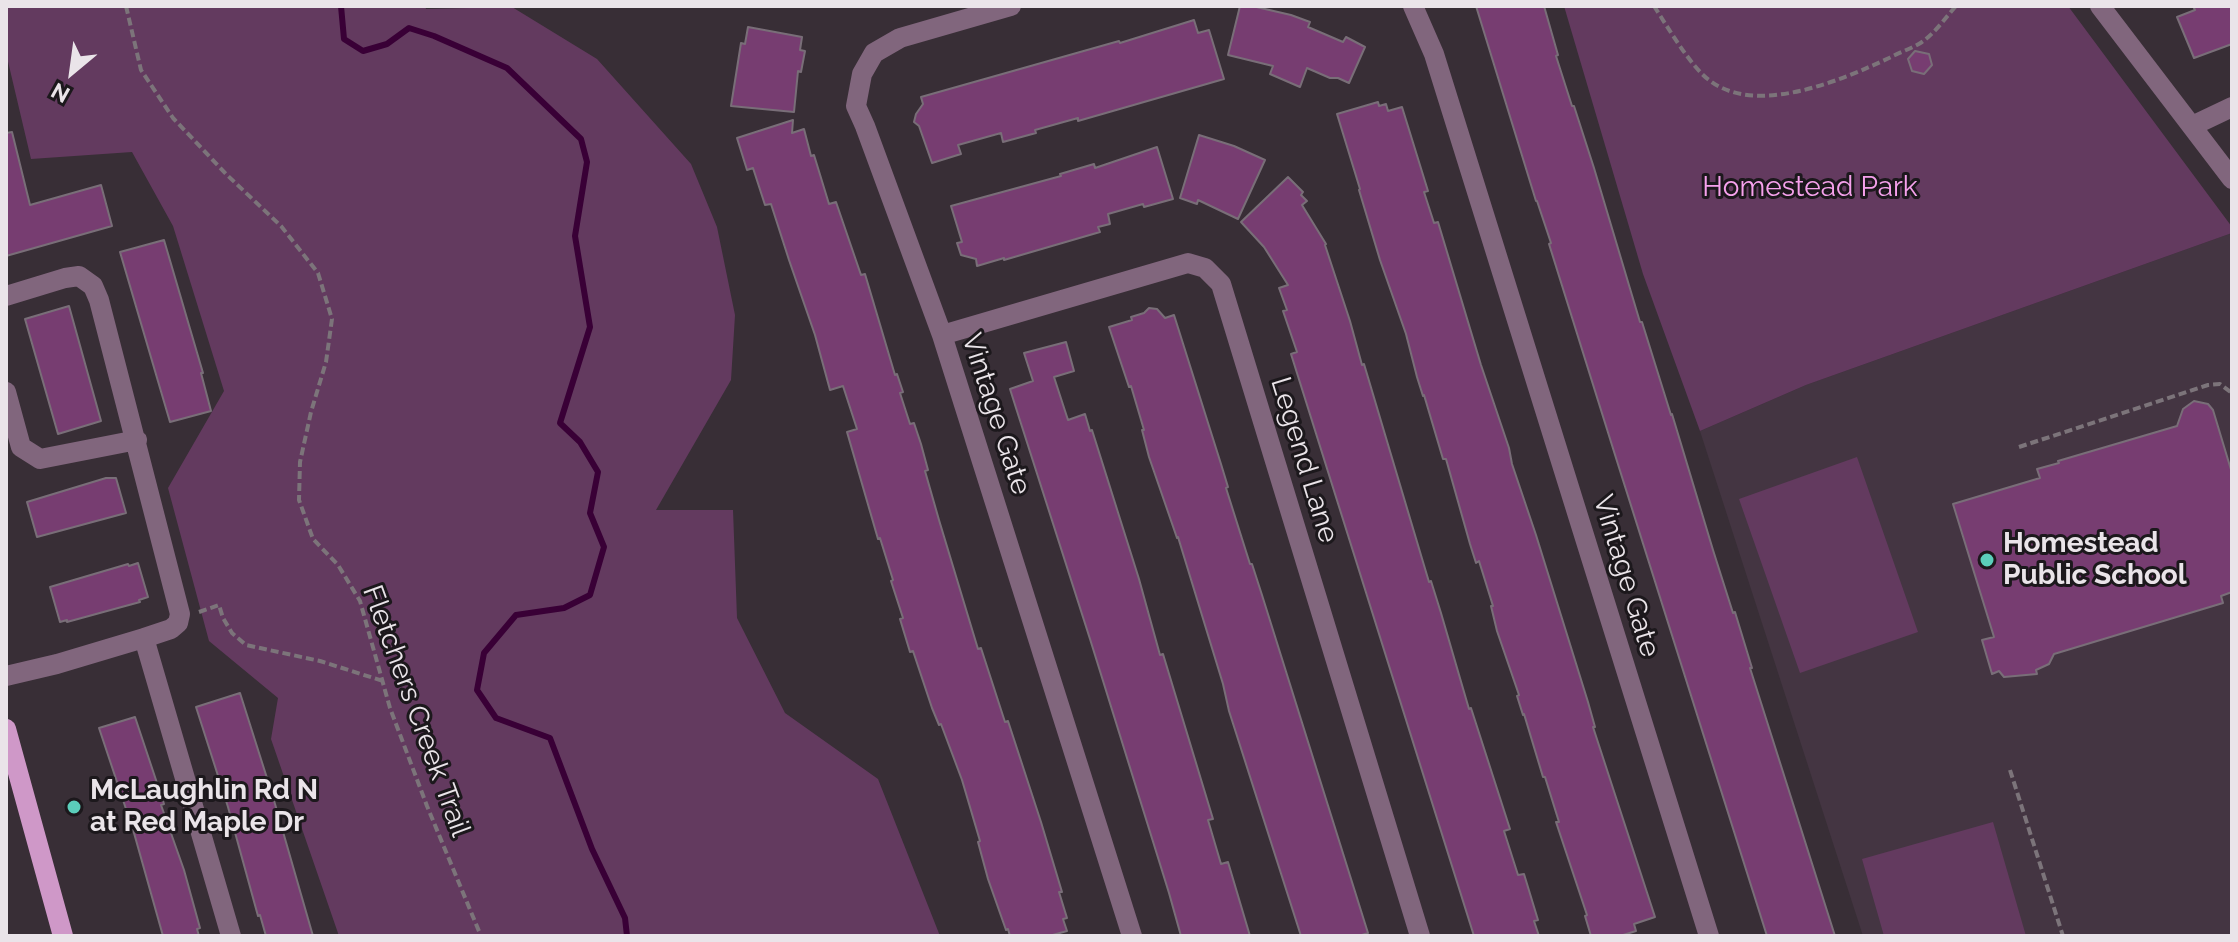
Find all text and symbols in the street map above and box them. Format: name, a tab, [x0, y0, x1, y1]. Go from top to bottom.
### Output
north arrow	[32, 32, 112, 112]
text: N	[47, 78, 74, 108]
park label: Homestead Park	[1702, 171, 1918, 205]
street label: Vintage Gate	[954, 329, 1038, 499]
street label: Legend Lane	[1263, 373, 1345, 547]
street label: Vintage Gate	[1585, 491, 1667, 661]
place label: Homestead Public School	[2003, 527, 2187, 593]
marker: Homestead Public School	[1978, 551, 1996, 569]
street label: Fletchers Creek Trail	[355, 581, 477, 841]
place label: McLaughlin Rd N at Red Maple Dr	[90, 774, 318, 840]
marker: McLaughlin Rd N at Red Maple Dr	[65, 798, 83, 816]

